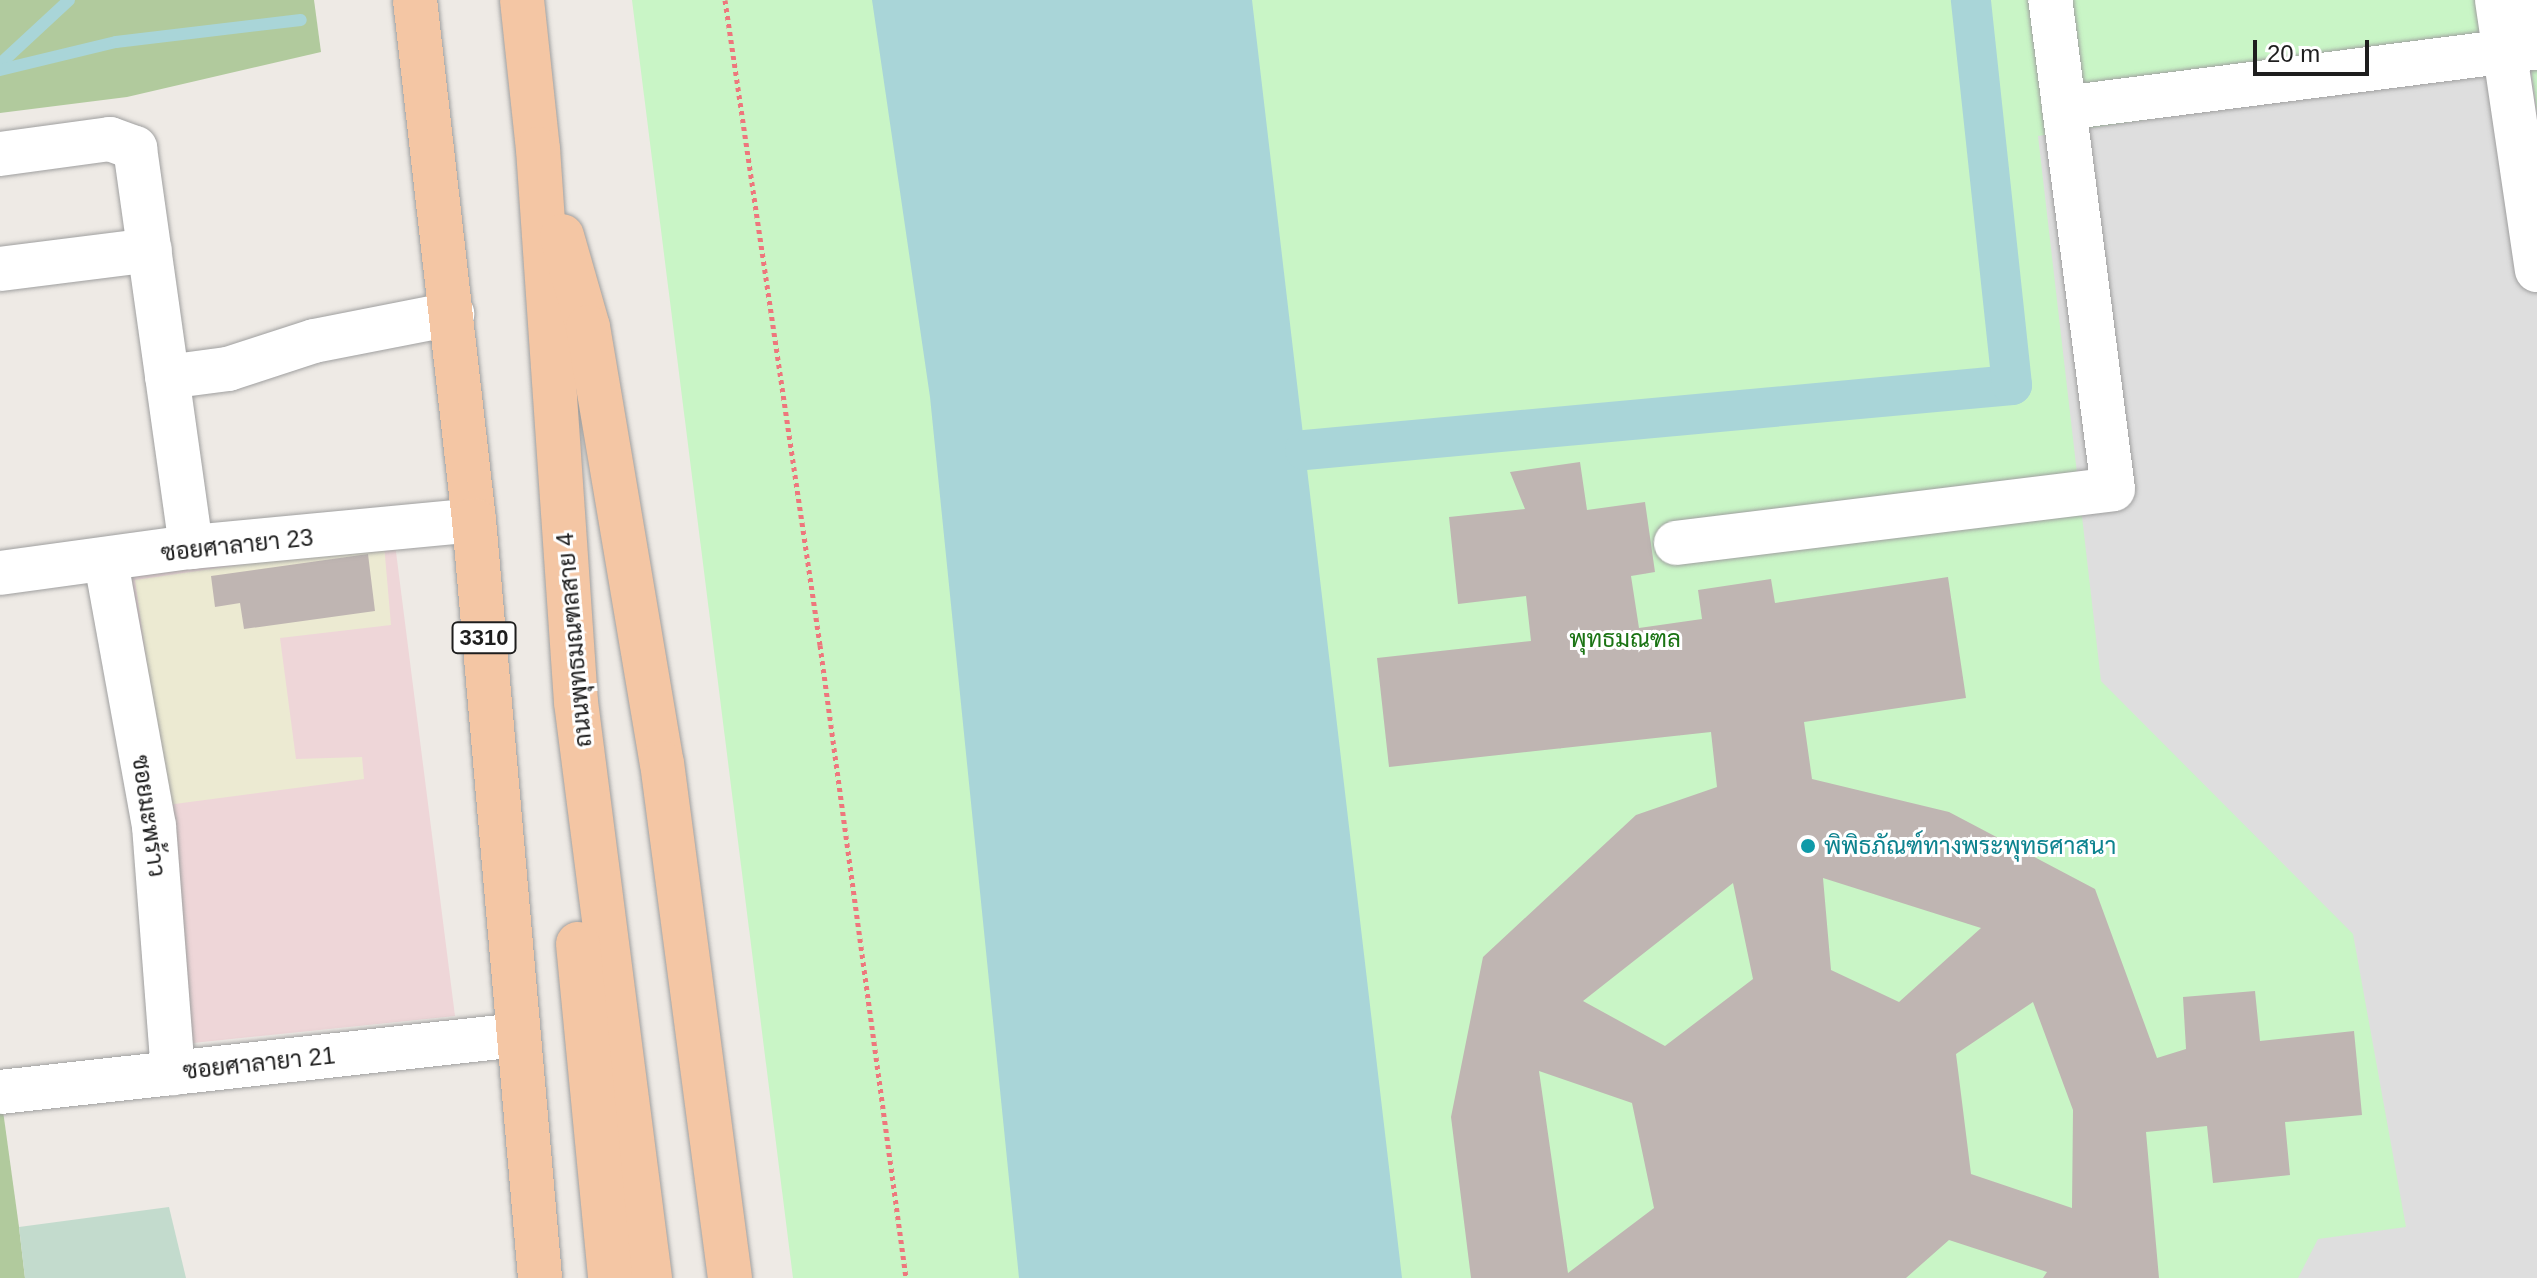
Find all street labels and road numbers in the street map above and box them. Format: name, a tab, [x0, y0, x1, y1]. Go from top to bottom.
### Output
street label: ซอยศาลายา 23	[159, 523, 315, 567]
street label: ถนนพุทธมณฑลสาย 4	[550, 531, 598, 749]
road number: 3310	[450, 620, 518, 656]
street label: ซอยมะพร้าว	[126, 753, 172, 879]
street label: ซอยศาลายา 21	[181, 1041, 337, 1085]

